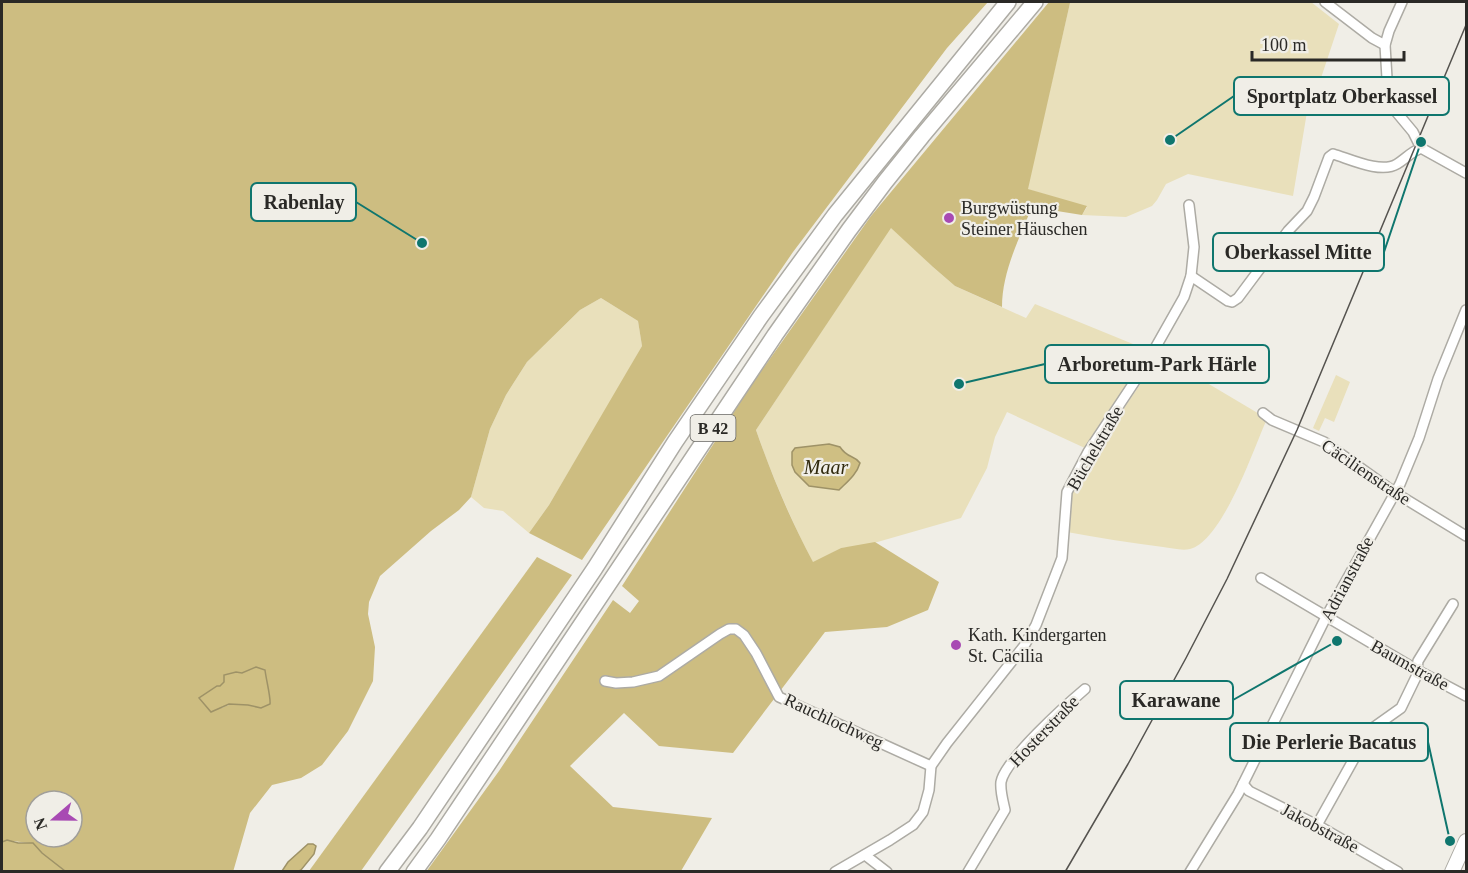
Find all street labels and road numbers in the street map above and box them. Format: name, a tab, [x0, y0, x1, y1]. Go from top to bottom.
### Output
street label: Büchelstraße	[1063, 402, 1127, 494]
road number: B 42	[690, 415, 736, 441]
street label: Cäcilienstraße	[1318, 435, 1414, 509]
street label: Adrianstraße	[1316, 533, 1378, 625]
street label: Baumstraße	[1368, 635, 1452, 695]
street label: Rauchlochweg	[781, 689, 887, 753]
street label: Hosterstraße	[1005, 691, 1083, 771]
street label: Jakobstraße	[1278, 799, 1362, 857]

